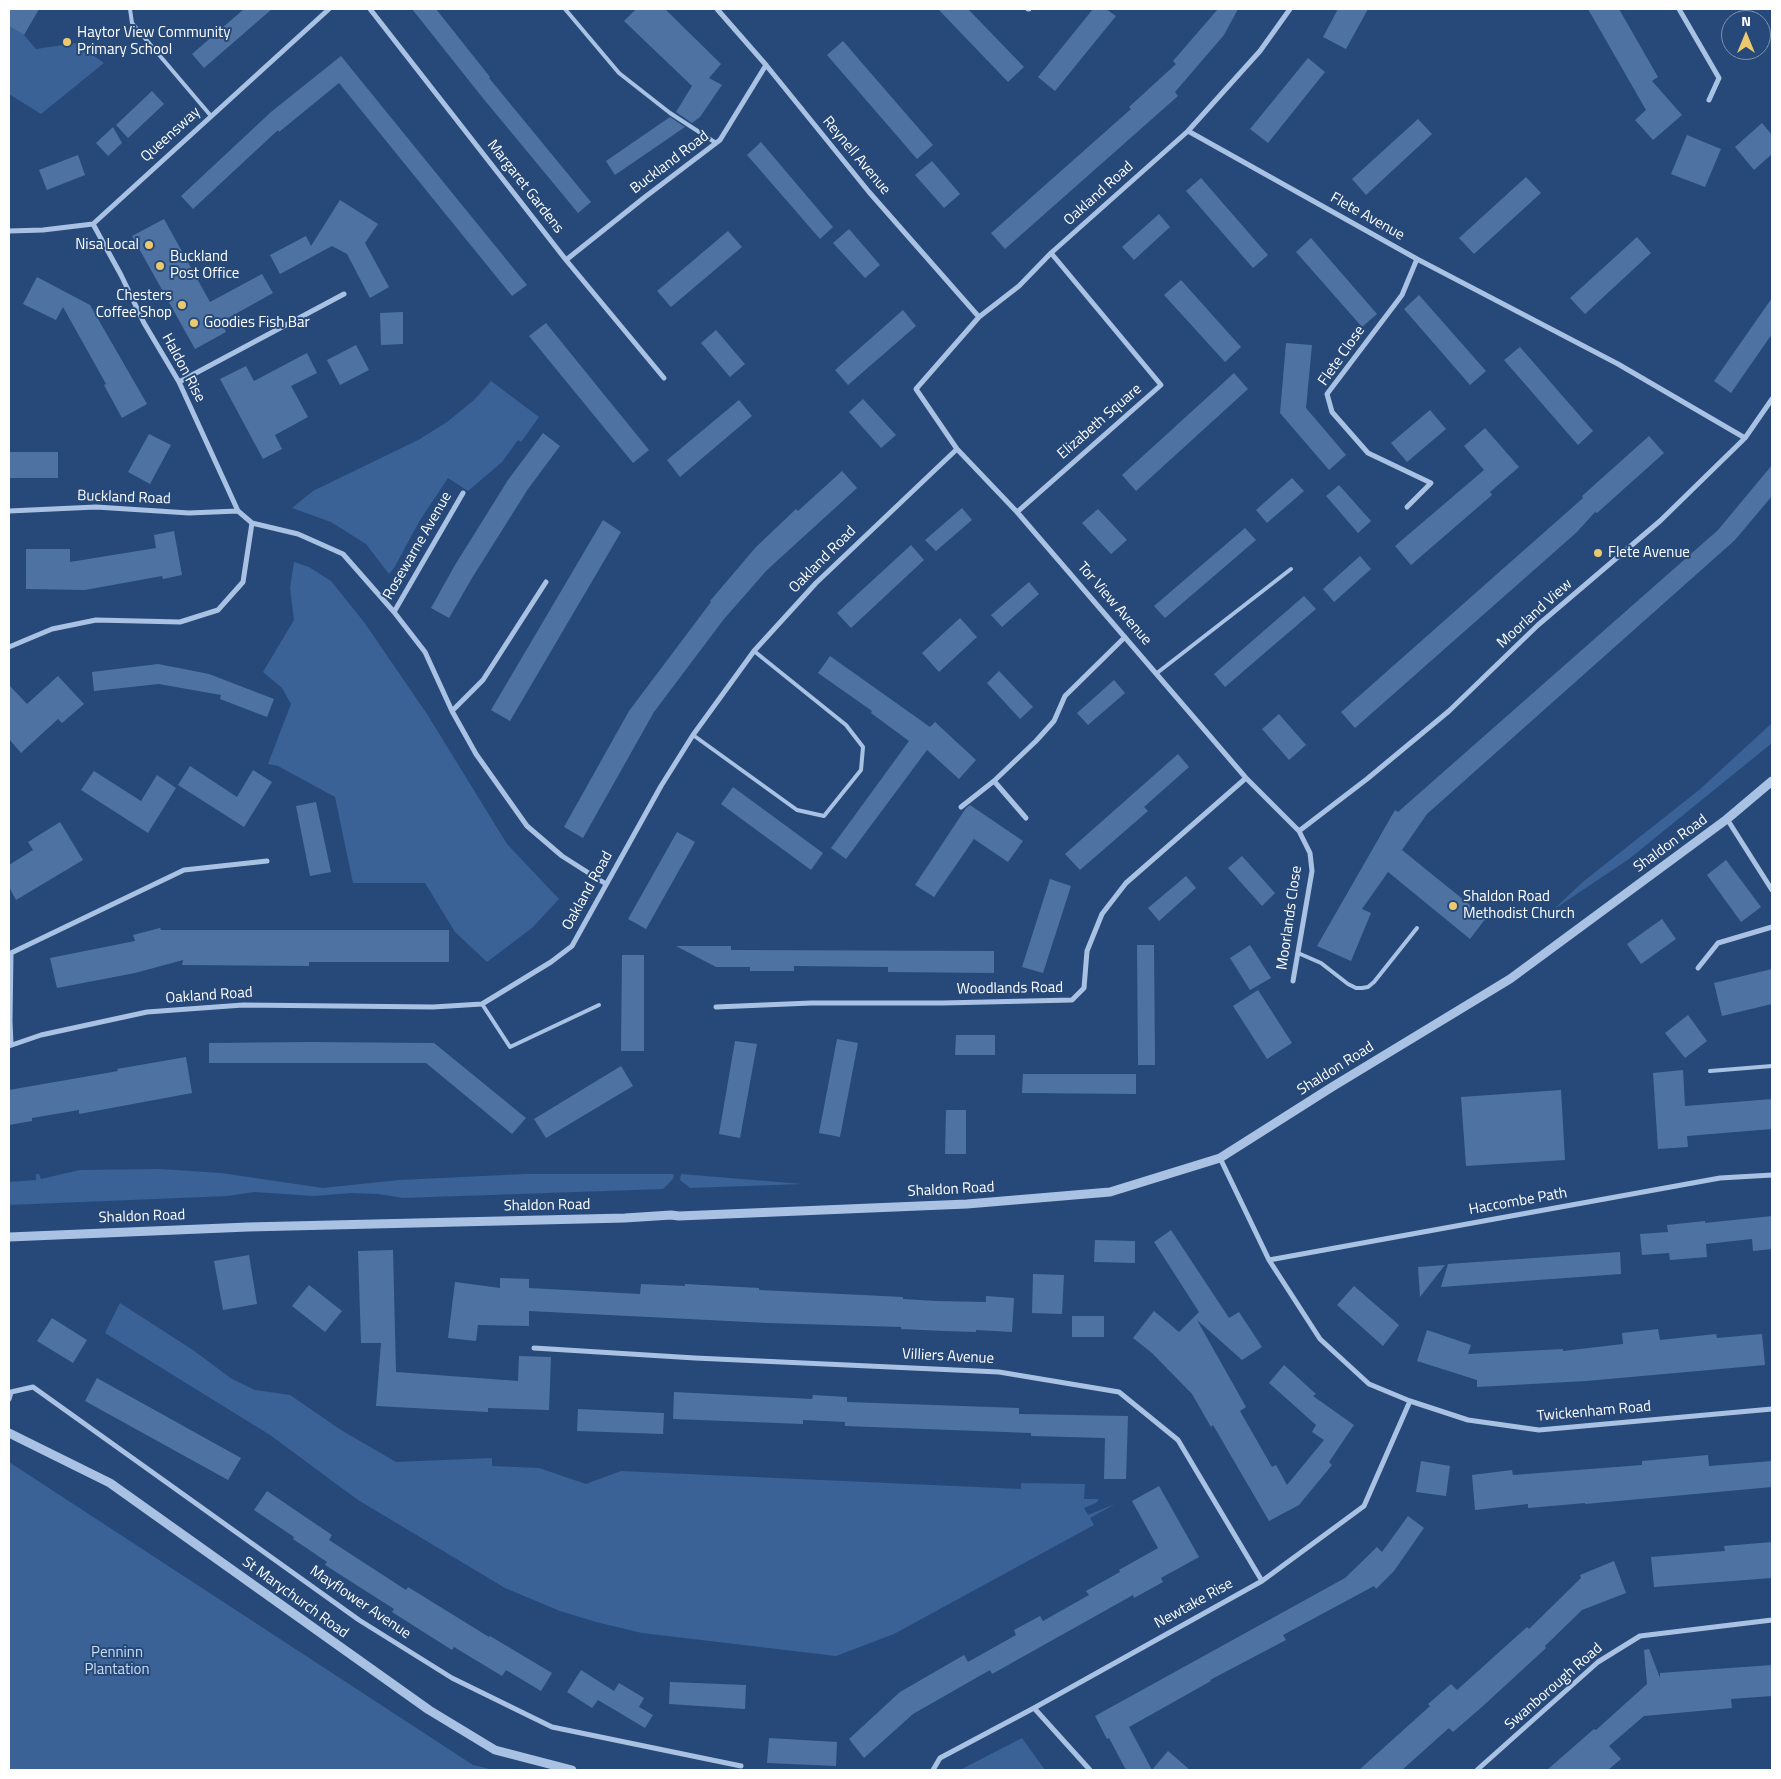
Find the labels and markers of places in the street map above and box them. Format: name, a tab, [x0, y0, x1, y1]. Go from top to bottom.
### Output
place label: Haytor View Community Primary School	[77, 24, 231, 59]
marker: Haytor View Community Primary School	[61, 36, 73, 48]
place label: Nisa Local	[75, 236, 139, 254]
marker: Nisa Local	[143, 239, 155, 251]
place label: Buckland Post Office	[170, 248, 239, 283]
marker: Buckland Post Office	[154, 260, 166, 272]
place label: Chesters Coffee Shop	[96, 287, 172, 322]
marker: Chesters Coffee Shop	[176, 299, 188, 311]
place label: Goodies Fish Bar	[204, 314, 310, 332]
marker: Goodies Fish Bar	[188, 317, 200, 329]
place label: Flete Avenue	[1608, 544, 1690, 562]
marker: Flete Avenue	[1592, 547, 1604, 559]
place label: Shaldon Road Methodist Church	[1463, 888, 1575, 923]
marker: Shaldon Road Methodist Church	[1447, 900, 1459, 912]

